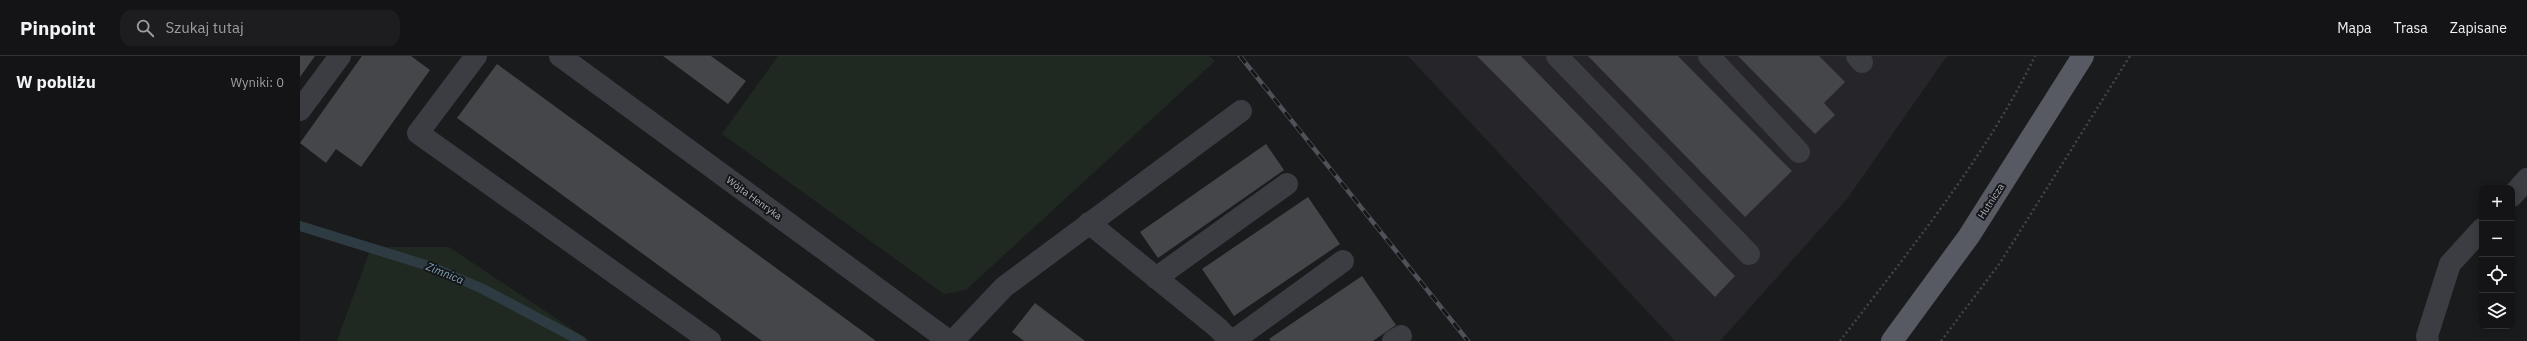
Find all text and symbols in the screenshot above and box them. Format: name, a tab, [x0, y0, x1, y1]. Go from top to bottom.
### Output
search box	[120, 10, 400, 46]
text: Pinpoint	[20, 16, 96, 40]
icon: search	[134, 17, 156, 39]
text: Szukaj tutaj	[166, 18, 244, 37]
text: Mapa	[2337, 19, 2372, 37]
text: Trasa	[2394, 19, 2428, 37]
text: Zapisane	[2450, 19, 2507, 37]
text: W pobliżu	[16, 71, 96, 93]
text: Wyniki: 0	[231, 74, 284, 91]
street label: Wójta Henryka	[724, 173, 785, 223]
street label: Hutnicza	[1975, 180, 2008, 221]
map controls	[2479, 185, 2515, 329]
button: +	[2479, 185, 2515, 221]
button: −	[2479, 221, 2515, 257]
button: locate	[2479, 257, 2515, 293]
water label: Zimnica	[423, 259, 466, 287]
button: layers	[2479, 293, 2515, 329]

